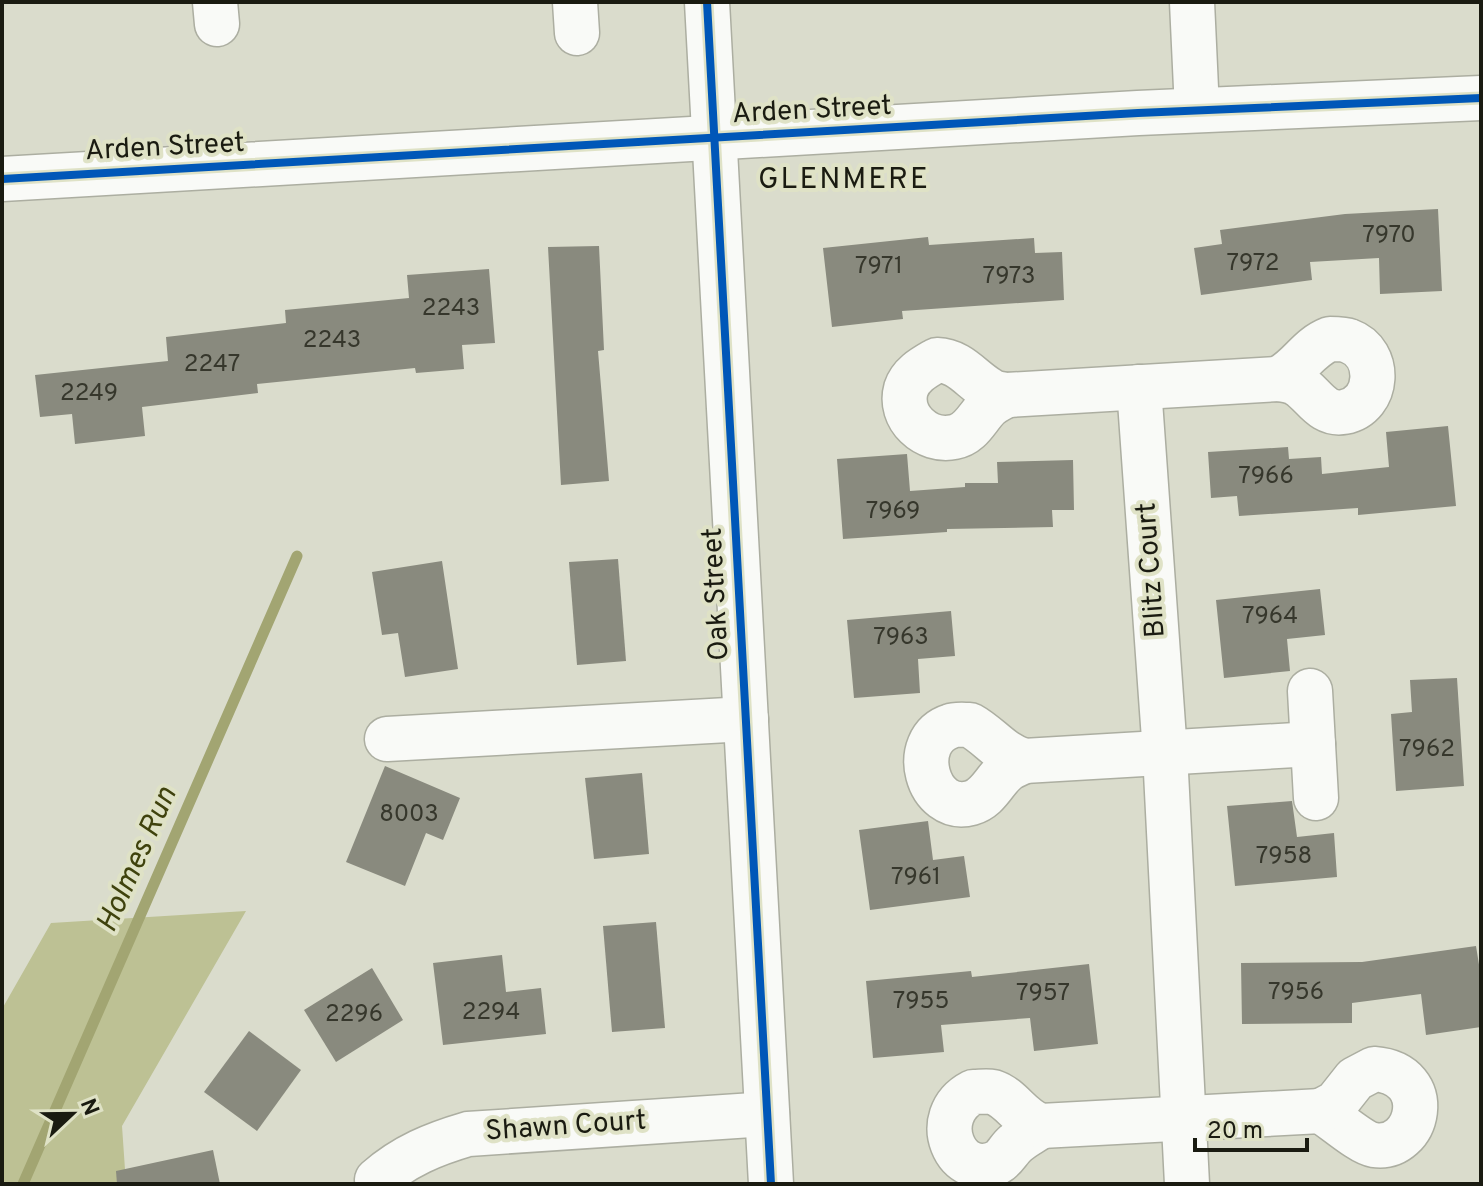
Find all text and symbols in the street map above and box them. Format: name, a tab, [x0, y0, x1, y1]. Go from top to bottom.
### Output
street label: Arden Street	[731, 89, 893, 133]
street label: Arden Street	[84, 126, 246, 170]
district label: GLENMERE	[758, 162, 930, 199]
house number: 7970	[1362, 221, 1416, 251]
house number: 7972	[1227, 249, 1280, 279]
house number: 7971	[855, 252, 903, 282]
house number: 7973	[983, 262, 1035, 292]
house number: 2243	[422, 294, 480, 324]
house number: 2243	[303, 326, 361, 356]
house number: 2247	[184, 350, 240, 380]
house number: 2249	[60, 379, 118, 409]
house number: 7966	[1238, 462, 1294, 492]
house number: 7969	[866, 497, 920, 527]
street label: Blitz Court	[1129, 501, 1175, 639]
street label: Oak Street	[696, 527, 738, 661]
house number: 7964	[1242, 602, 1298, 632]
house number: 7963	[873, 623, 929, 653]
house number: 7962	[1399, 735, 1455, 765]
water label: Holmes Run	[90, 782, 186, 938]
house number: 8003	[379, 800, 439, 830]
house number: 7958	[1256, 842, 1312, 872]
house number: 7961	[891, 863, 941, 893]
house number: 7956	[1268, 978, 1324, 1008]
house number: 7957	[1016, 979, 1070, 1009]
house number: 7955	[893, 987, 949, 1017]
house number: 2294	[462, 998, 520, 1028]
house number: 2296	[325, 1000, 383, 1030]
north arrow	[32, 1074, 112, 1154]
text: N	[73, 1095, 104, 1120]
scale bar	[1195, 1102, 1307, 1152]
street label: Shawn Court	[484, 1103, 648, 1151]
text: 20 m	[1207, 1117, 1263, 1147]

